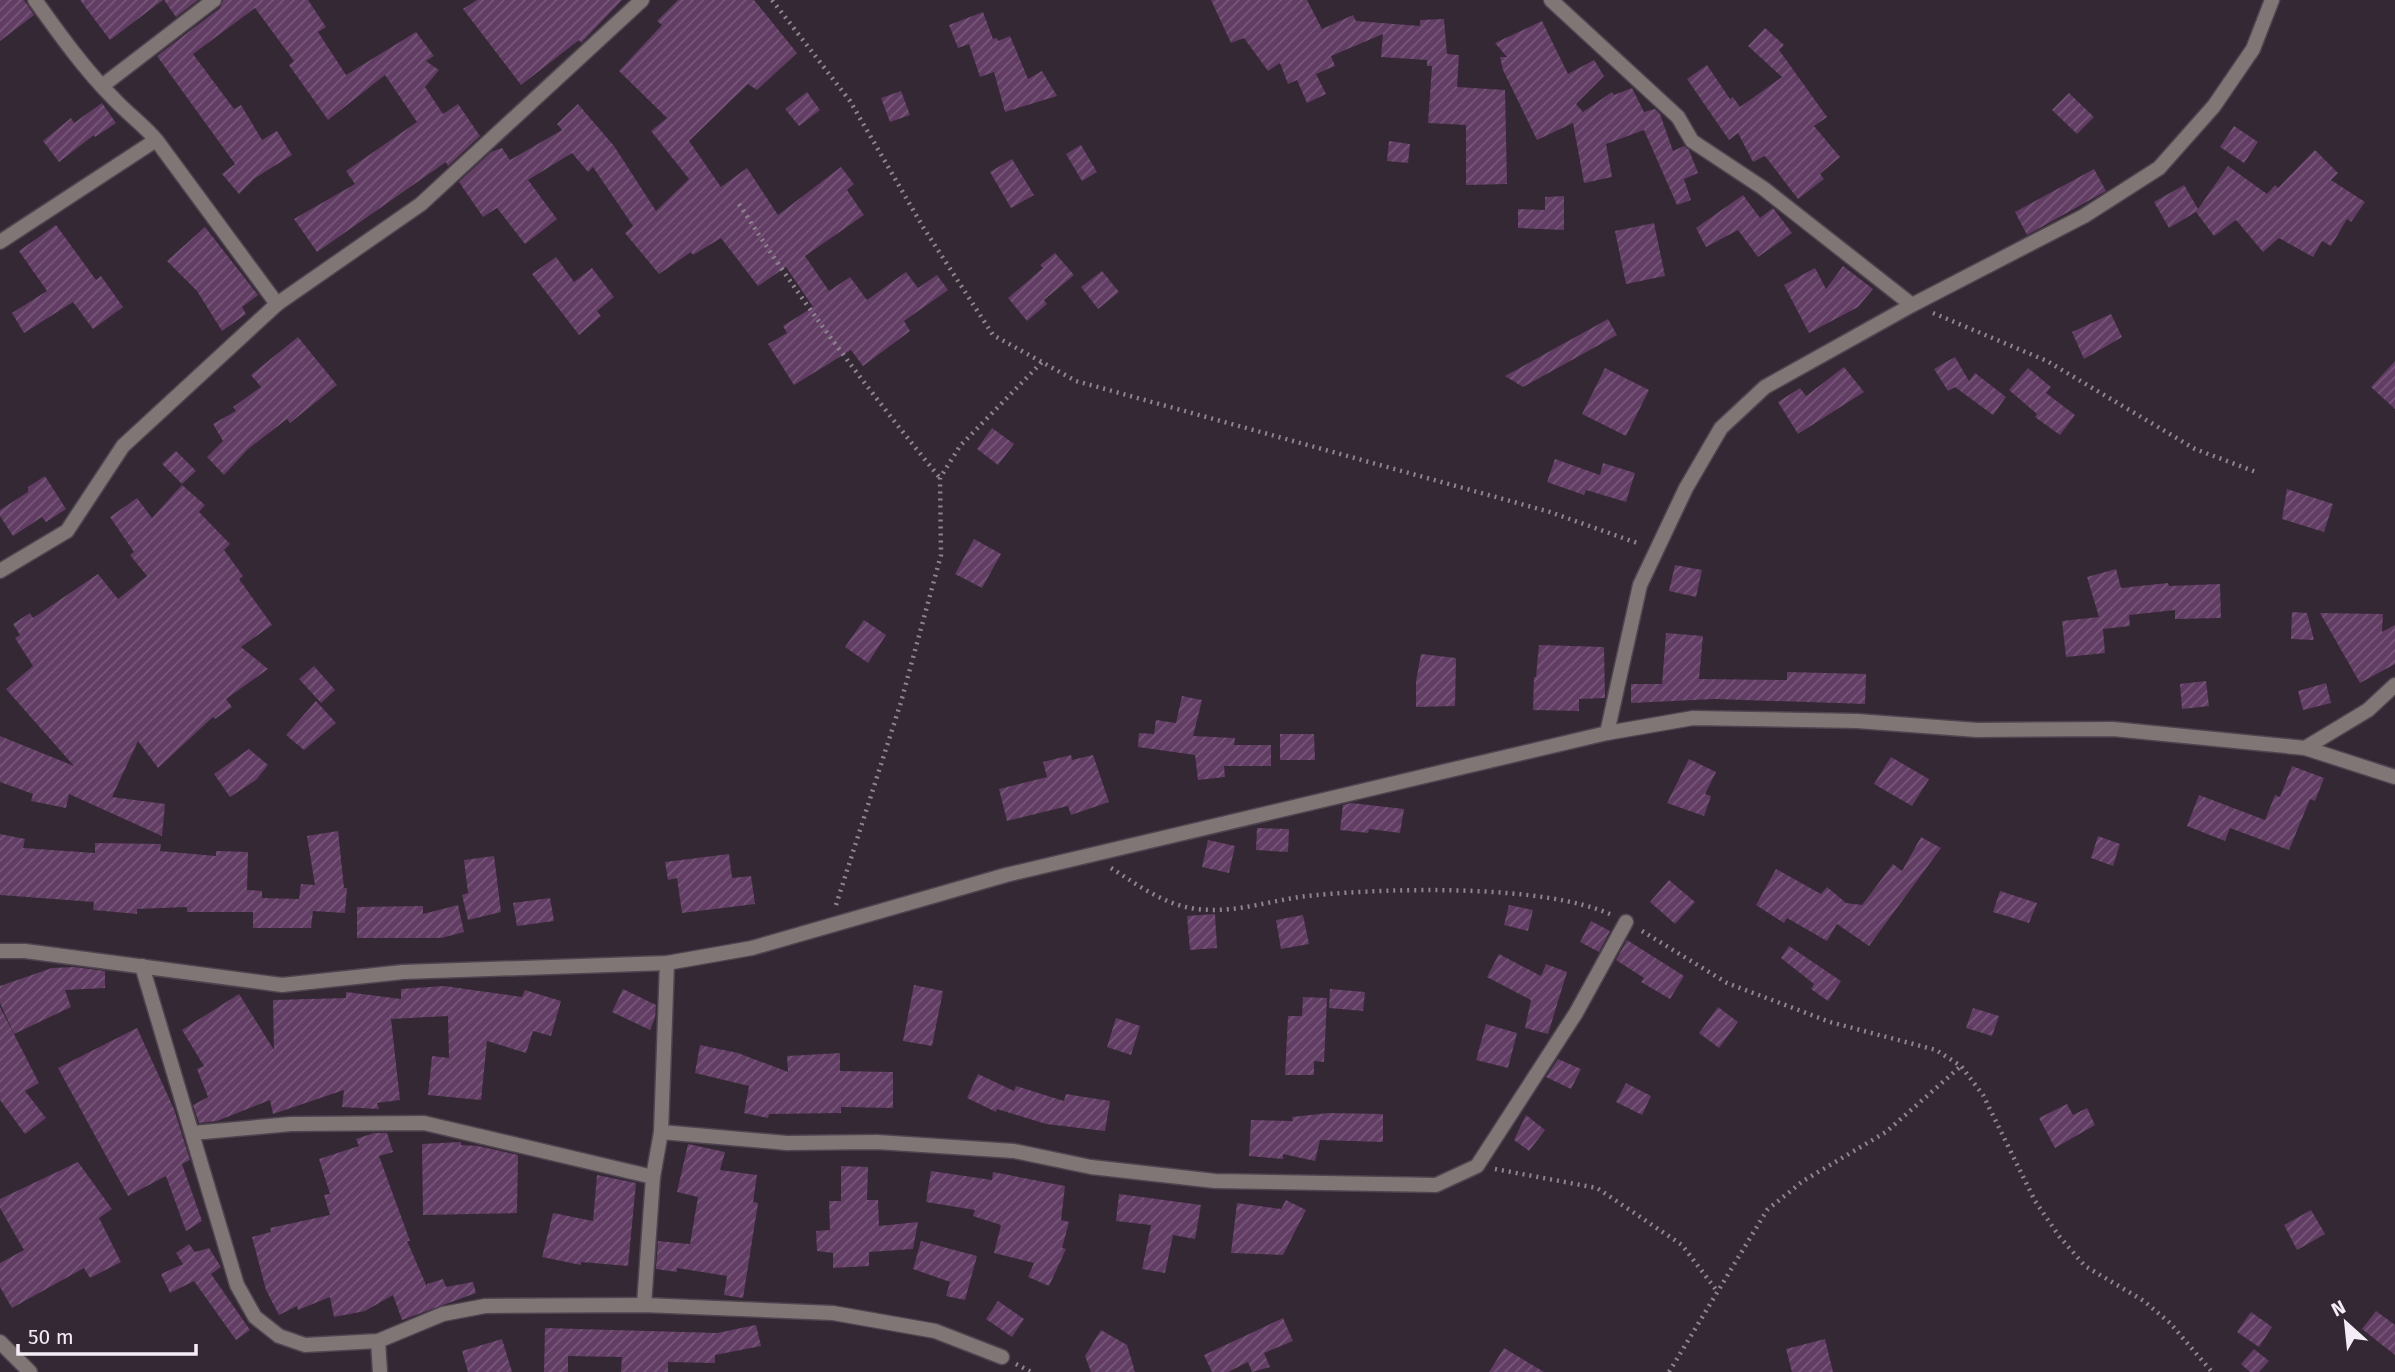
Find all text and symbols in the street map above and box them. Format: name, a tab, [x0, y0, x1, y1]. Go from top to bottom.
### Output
north arrow	[2311, 1288, 2381, 1358]
text: N	[2328, 1295, 2349, 1321]
scale bar	[18, 1312, 196, 1356]
text: 50 m	[28, 1324, 74, 1350]

